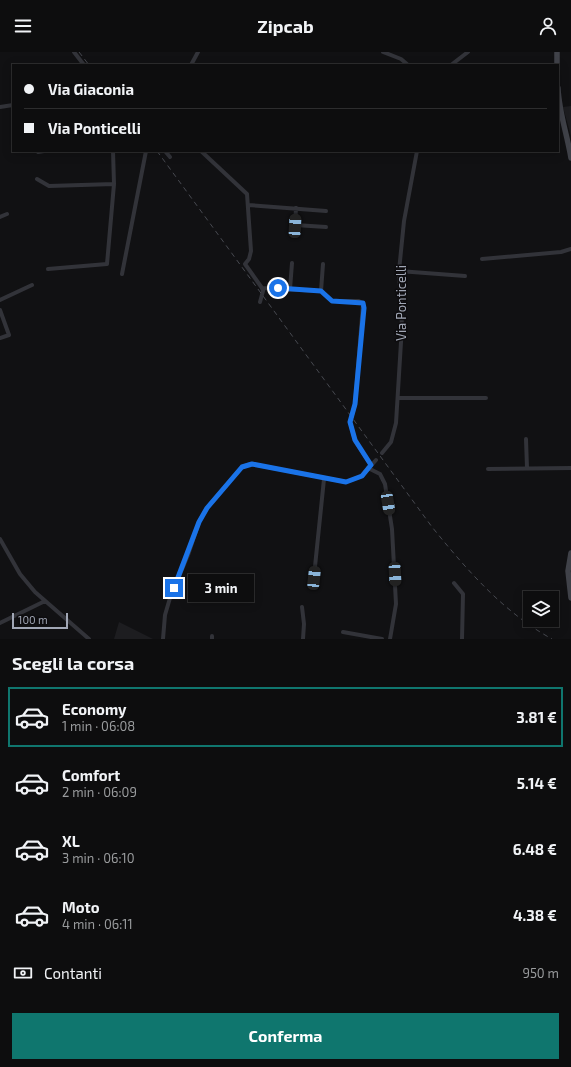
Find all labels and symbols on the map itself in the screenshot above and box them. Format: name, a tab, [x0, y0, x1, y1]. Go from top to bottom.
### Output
car	[288, 214, 302, 238]
street label: Via Ponticelli	[393, 265, 409, 341]
route start	[269, 279, 287, 297]
car	[380, 490, 396, 516]
car	[388, 562, 402, 586]
car	[307, 565, 321, 591]
callout: 3 min	[188, 574, 254, 602]
route end	[165, 579, 183, 597]
scale bar	[12, 611, 68, 630]

